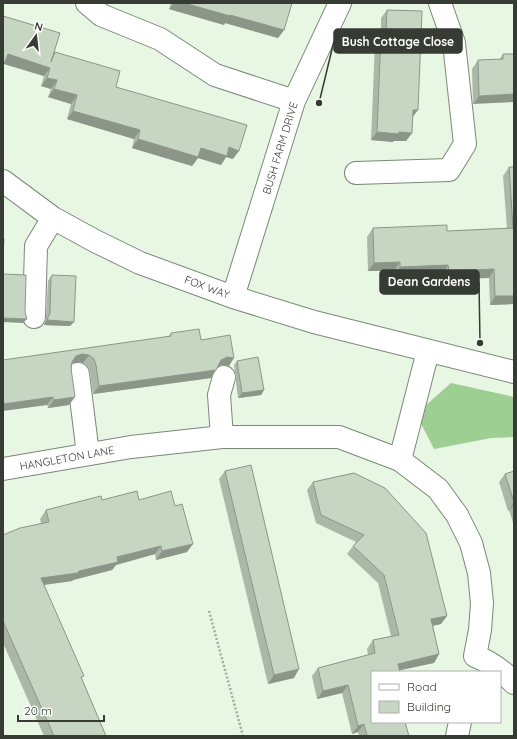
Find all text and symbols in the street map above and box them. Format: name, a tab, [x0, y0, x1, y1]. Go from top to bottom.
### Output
north arrow	[16, 16, 56, 56]
text: N	[33, 19, 44, 34]
callout: Bush Cottage Close	[334, 29, 462, 53]
text: Bush Cottage Close	[342, 34, 454, 49]
street label: BUSH FARM DRIVE	[259, 100, 301, 196]
callout: Dean Gardens	[380, 270, 479, 294]
street label: FOX WAY	[182, 272, 232, 302]
text: Dean Gardens	[388, 274, 470, 289]
street label: HANGLETON LANE	[19, 443, 115, 473]
legend	[371, 671, 501, 723]
text: Road	[407, 679, 437, 694]
scale bar	[18, 697, 104, 723]
text: Building	[407, 699, 451, 714]
text: 20 m	[24, 703, 52, 718]

